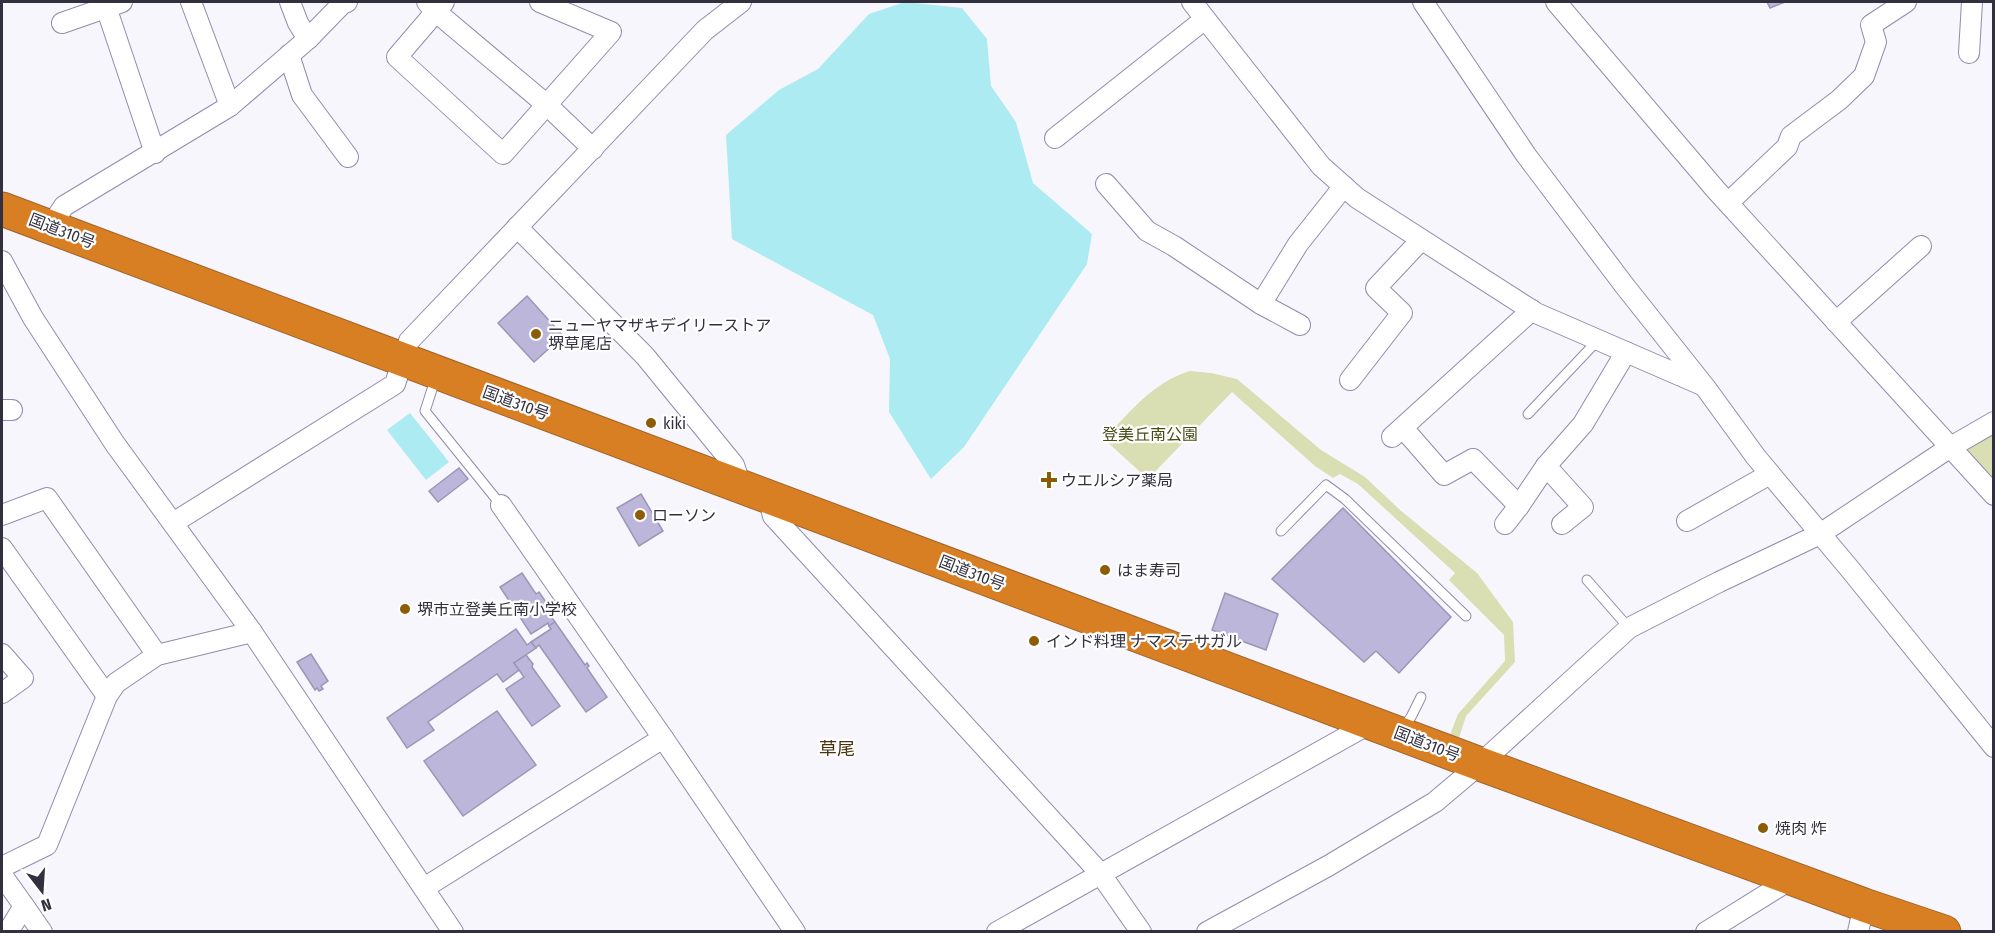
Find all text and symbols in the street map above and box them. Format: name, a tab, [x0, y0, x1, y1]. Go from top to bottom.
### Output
street label: 国道310号	[26, 210, 98, 252]
place label: ニューヤマザキデイリーストア 堺草尾店	[548, 316, 771, 353]
marker: ニューヤマザキデイリーストア 堺草尾店	[529, 327, 543, 341]
street label: 国道310号	[480, 382, 552, 424]
place label: kiki	[663, 414, 686, 433]
marker: kiki	[644, 416, 658, 430]
park label: 登美丘南公園	[1102, 425, 1198, 444]
place label: ウエルシア薬局	[1061, 471, 1173, 490]
marker: ウエルシア薬局	[1042, 473, 1056, 487]
place label: ローソン	[652, 506, 716, 525]
marker: ローソン	[633, 508, 647, 522]
street label: 国道310号	[936, 552, 1008, 594]
place label: はま寿司	[1117, 561, 1181, 580]
marker: はま寿司	[1098, 563, 1112, 577]
place label: 堺市立登美丘南小学校	[417, 600, 577, 619]
marker: 堺市立登美丘南小学校	[398, 602, 412, 616]
place label: インド料理 ナマステサガル	[1046, 632, 1242, 651]
marker: インド料理 ナマステサガル	[1027, 634, 1041, 648]
street label: 国道310号	[1391, 723, 1463, 765]
district label: 草尾	[819, 738, 855, 760]
place label: 焼肉 炸	[1775, 819, 1827, 838]
marker: 焼肉 炸	[1756, 821, 1770, 835]
north arrow	[12, 861, 72, 921]
text: N	[39, 894, 54, 915]

